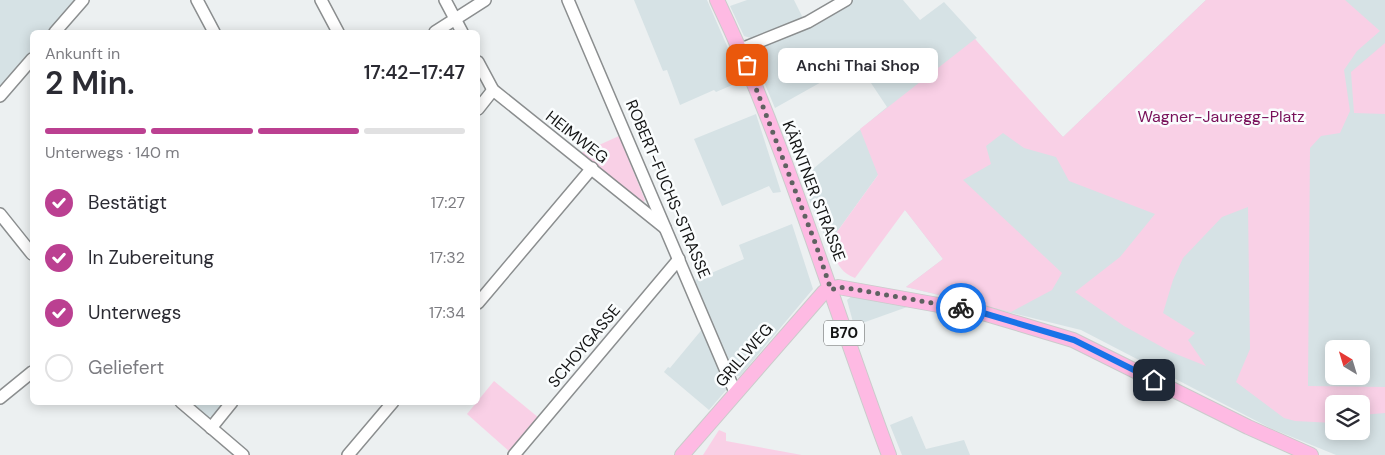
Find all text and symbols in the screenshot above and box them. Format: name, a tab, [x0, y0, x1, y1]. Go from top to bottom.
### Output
text: Ankunft in	[45, 43, 120, 64]
pin	[726, 44, 768, 86]
callout: Anchi Thai Shop	[777, 48, 937, 82]
icon: bag	[733, 51, 761, 79]
text: Anchi Thai Shop	[796, 55, 920, 76]
text: 17:42–17:47	[364, 60, 465, 85]
text: 2 Min.	[45, 62, 135, 104]
street label: ROBERT-FUCHS-STRASSE	[621, 97, 715, 281]
street label: HEIMWEG	[541, 106, 613, 168]
park label: Wagner-Jauregg-Platz	[1137, 106, 1305, 127]
street label: KÄRNTNER STRASSE	[777, 118, 851, 264]
text: Unterwegs · 140 m	[45, 142, 179, 163]
icon: check	[45, 189, 73, 217]
text: Bestätigt	[88, 190, 167, 215]
text: 17:27	[431, 192, 465, 213]
icon: check	[45, 244, 73, 272]
text: In Zubereitung	[88, 245, 214, 270]
text: 17:32	[430, 247, 465, 268]
courier	[936, 283, 986, 333]
icon: bike	[947, 294, 975, 322]
icon: check	[45, 299, 73, 327]
text: Unterwegs	[88, 300, 181, 325]
street label: SCHOYGASSE	[543, 300, 625, 392]
text: 17:34	[429, 302, 465, 323]
street label: GRILLWEG	[711, 319, 777, 391]
road number: B70	[824, 320, 864, 346]
north arrow	[1325, 340, 1370, 385]
map controls	[1325, 340, 1370, 440]
text: Geliefert	[88, 355, 164, 380]
pin	[1133, 359, 1175, 401]
icon: home	[1140, 366, 1168, 394]
button: layers	[1325, 395, 1370, 440]

